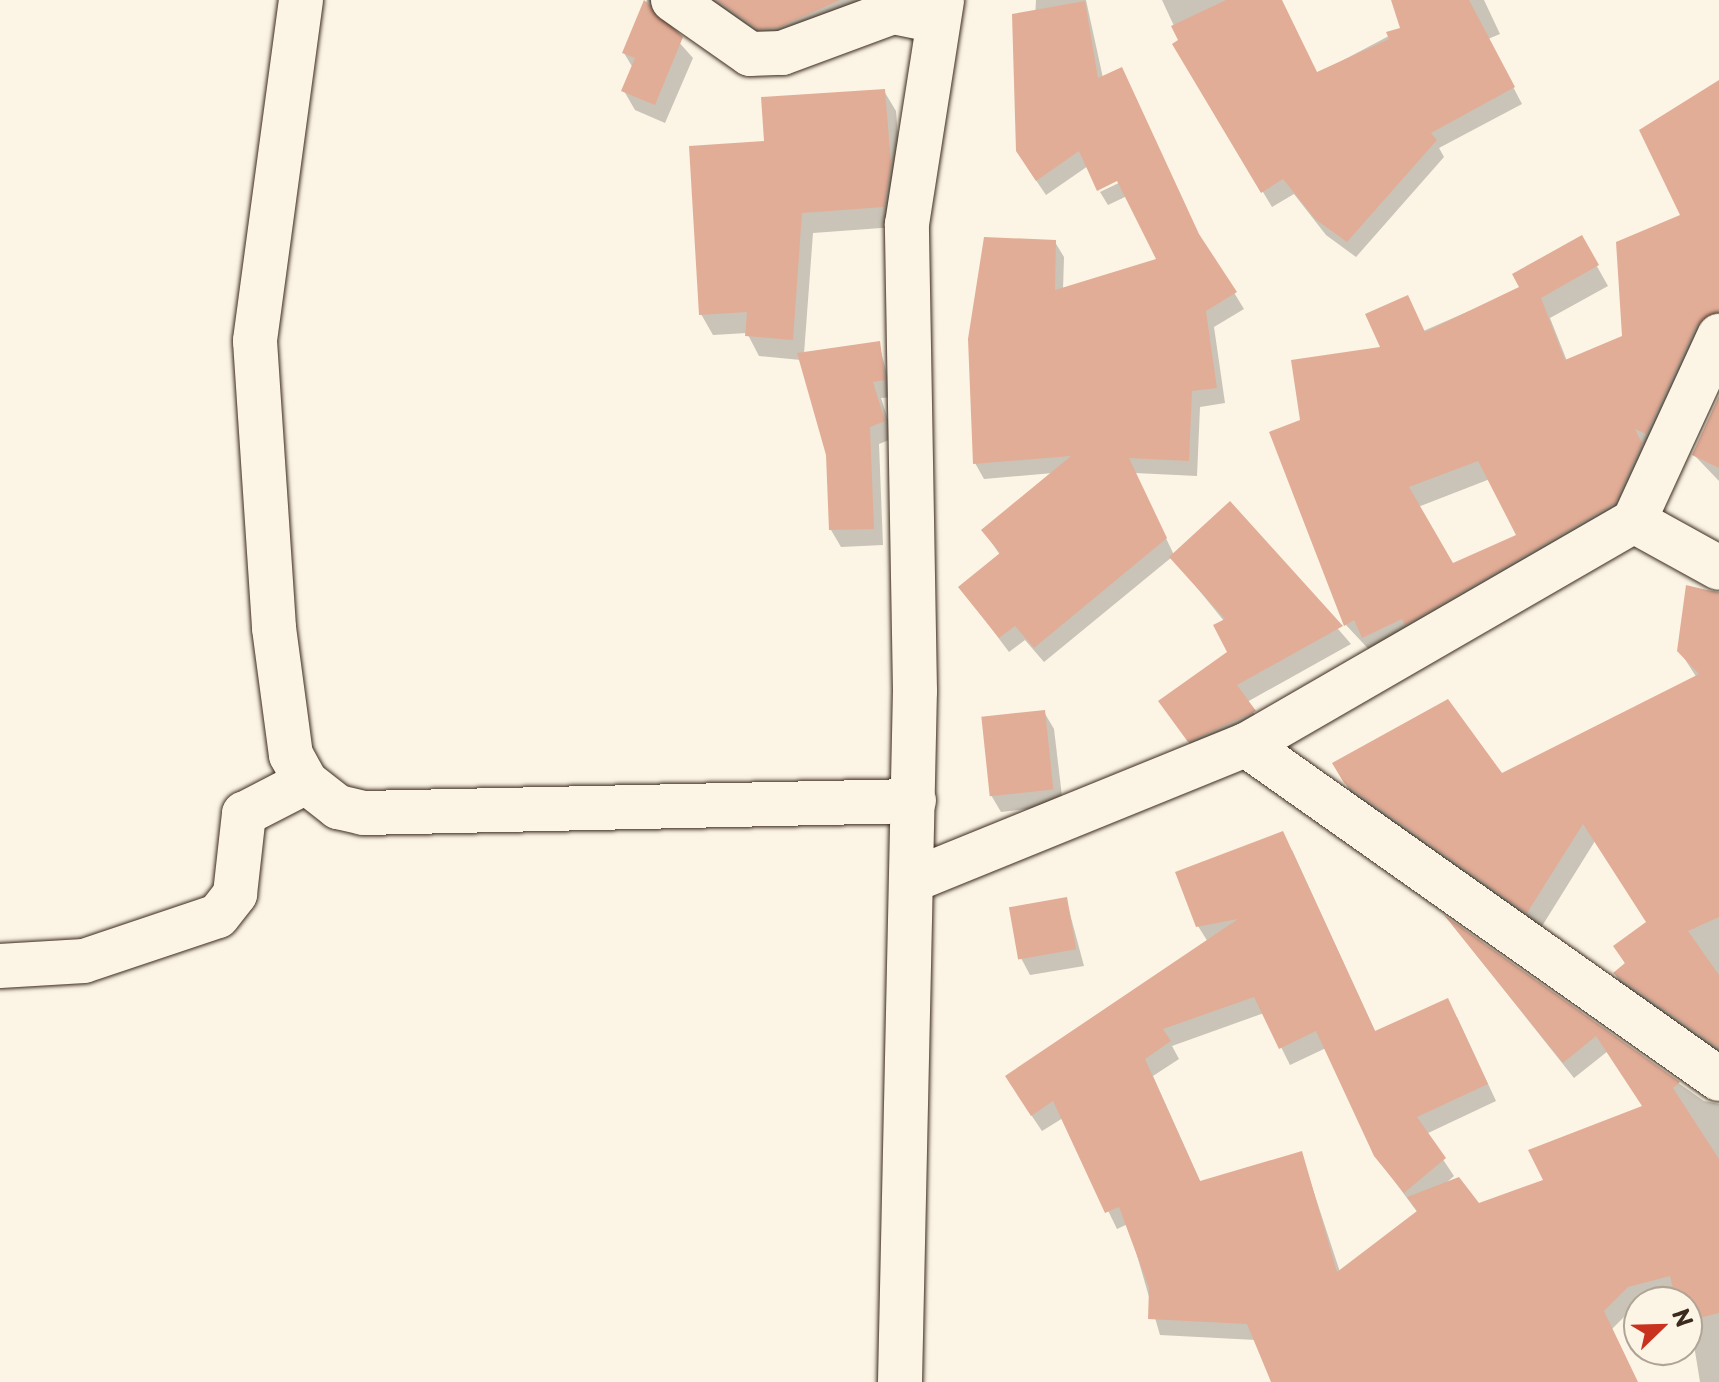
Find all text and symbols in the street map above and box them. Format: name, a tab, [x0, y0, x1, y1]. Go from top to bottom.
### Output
north arrow	[1623, 1286, 1703, 1366]
text: N	[1665, 1303, 1702, 1332]

